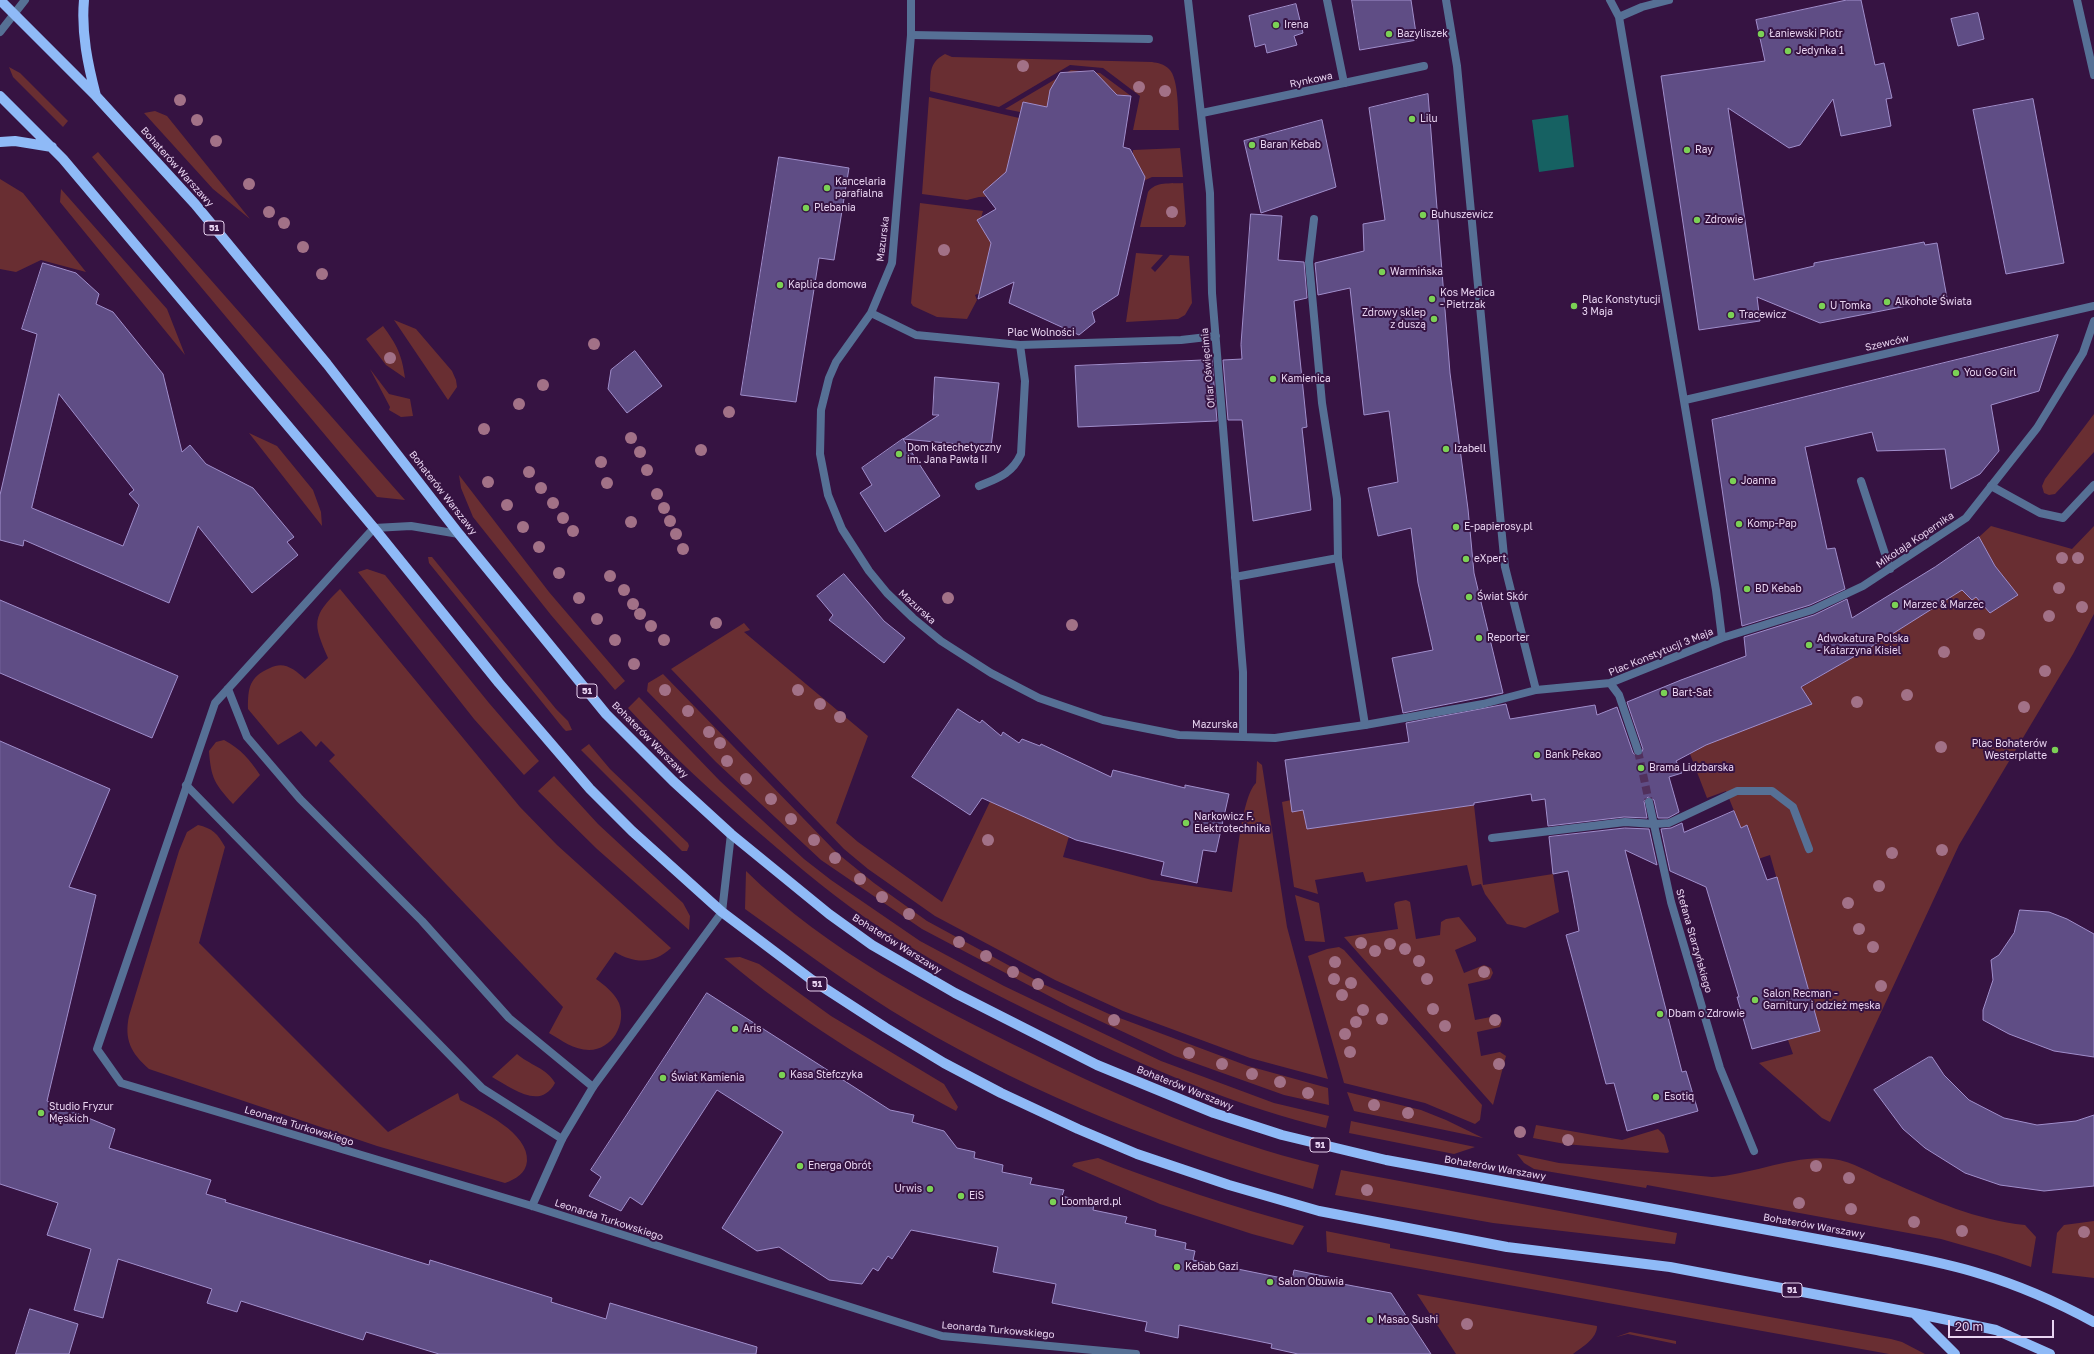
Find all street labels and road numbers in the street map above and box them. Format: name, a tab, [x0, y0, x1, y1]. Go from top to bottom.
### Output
street label: Rynkowa	[1289, 70, 1333, 90]
street label: Bohaterów Warszawy	[138, 125, 216, 209]
street label: Mazurska	[874, 216, 892, 262]
road number: 51	[204, 221, 224, 235]
street label: Plac Wolności	[1007, 327, 1075, 339]
street label: Ofiar Oświęcimia	[1199, 327, 1217, 409]
street label: Szewców	[1864, 332, 1910, 354]
street label: Bohaterów Warszawy	[407, 449, 479, 537]
street label: Mikołaja Kopernika	[1874, 510, 1956, 570]
street label: Mazurska	[896, 587, 938, 627]
street label: Plac Konstytucji 3 Maja	[1607, 625, 1715, 679]
road number: 51	[577, 684, 597, 698]
street label: Bohaterów Warszawy	[609, 699, 691, 781]
street label: Mazurska	[1192, 719, 1238, 731]
street label: Stefana Starzyńskiego	[1673, 888, 1715, 994]
street label: Bohaterów Warszawy	[850, 912, 944, 976]
road number: 51	[807, 977, 827, 991]
street label: Bohaterów Warszawy	[1135, 1063, 1235, 1113]
street label: Leonarda Turkowskiego	[243, 1104, 355, 1148]
road number: 51	[1310, 1138, 1330, 1152]
street label: Bohaterów Warszawy	[1443, 1153, 1547, 1183]
street label: Leonarda Turkowskiego	[553, 1197, 665, 1243]
street label: Bohaterów Warszawy	[1762, 1211, 1866, 1241]
road number: 51	[1782, 1283, 1802, 1297]
street label: Leonarda Turkowskiego	[941, 1319, 1055, 1341]

